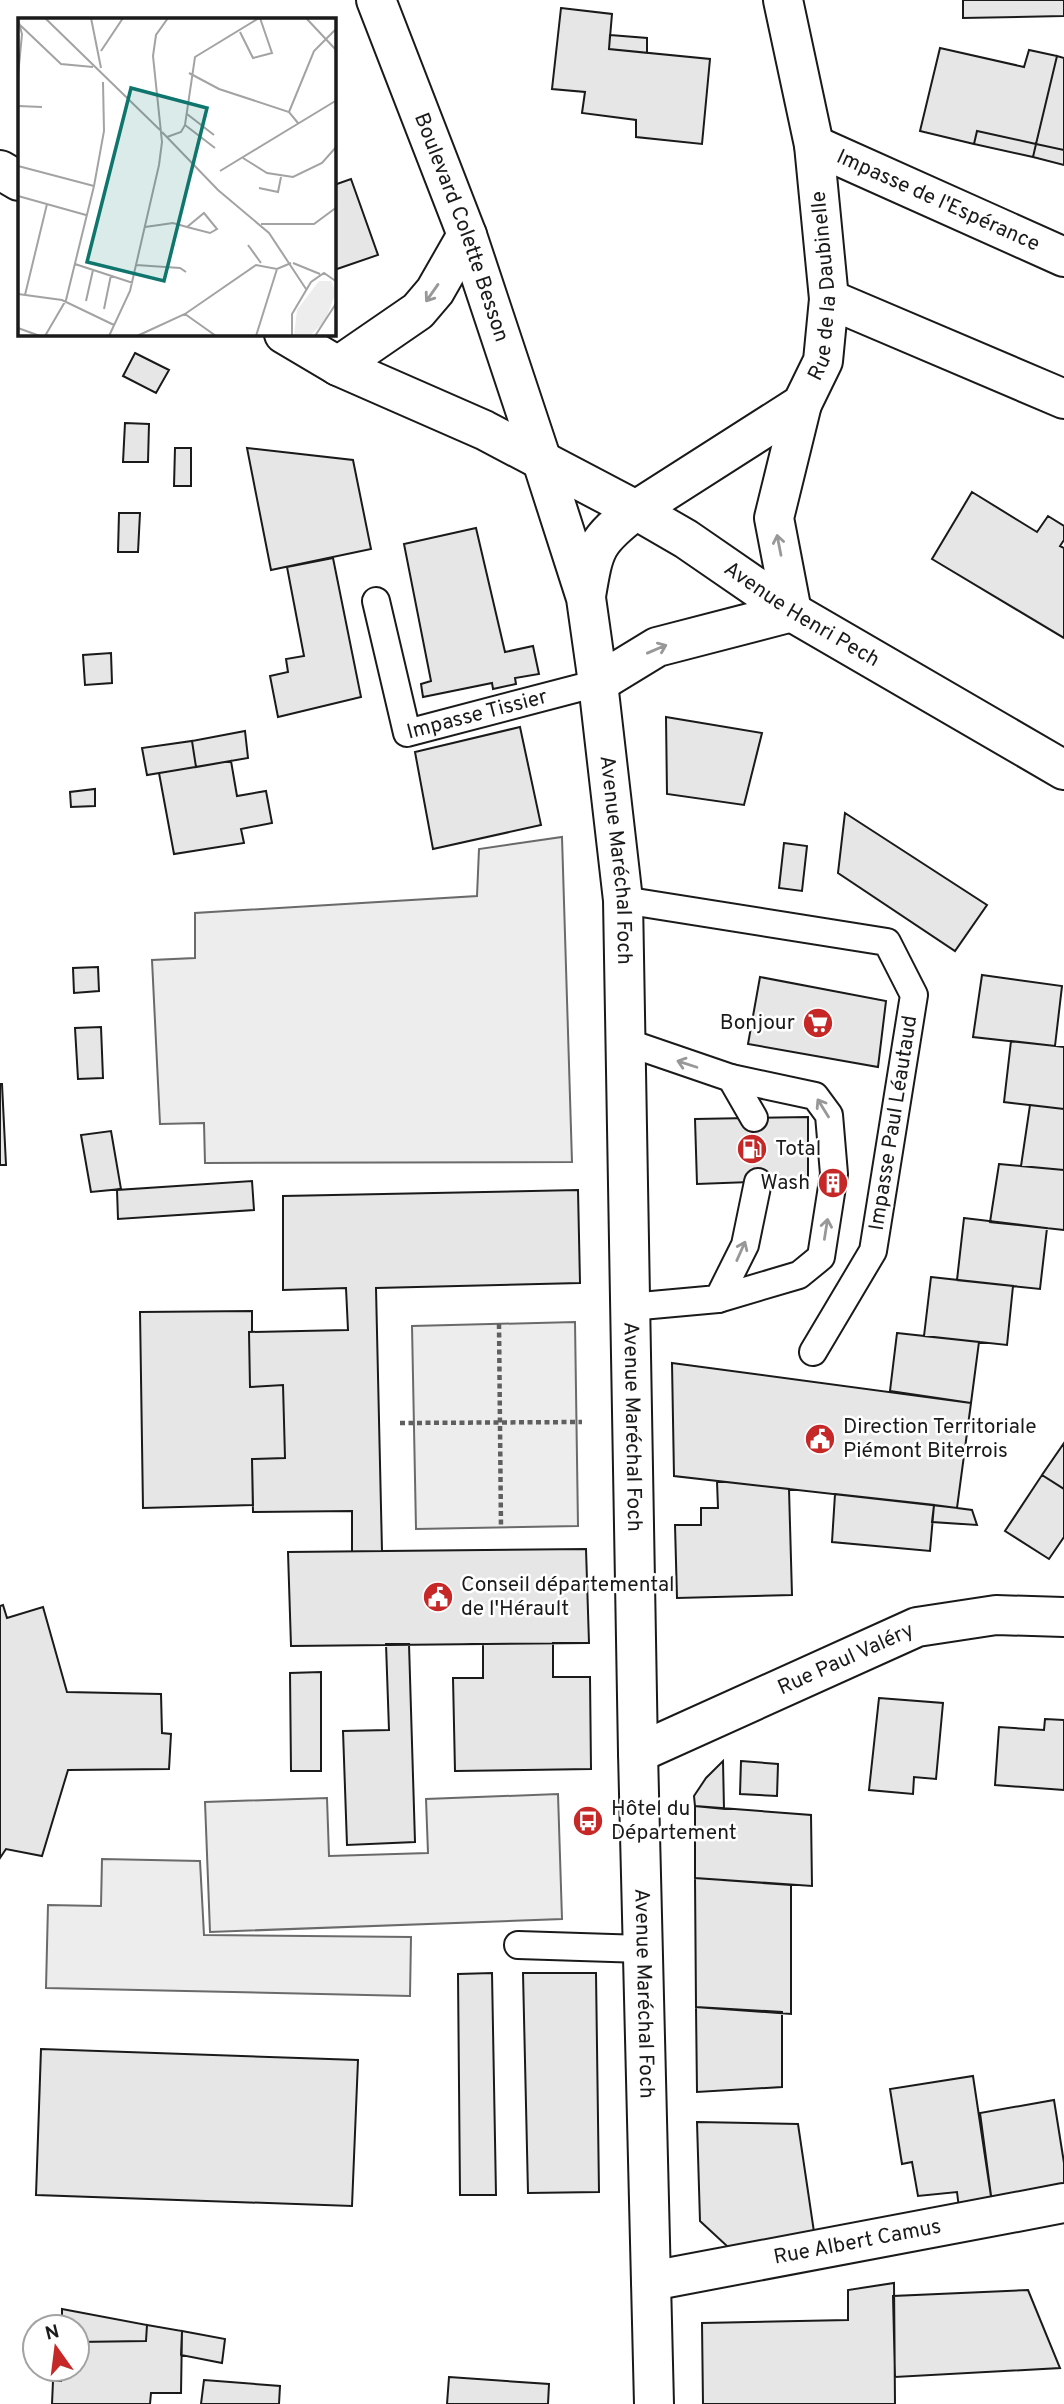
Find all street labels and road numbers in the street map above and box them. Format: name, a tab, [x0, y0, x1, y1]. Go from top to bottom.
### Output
street label: Boulevard Colette Besson	[408, 109, 515, 345]
street label: Impasse de l'Espérance	[832, 143, 1044, 258]
street label: Rue de la Daubinelle	[802, 190, 843, 385]
street label: Avenue Henri Pech	[718, 555, 885, 673]
street label: Impasse Tissier	[404, 683, 550, 746]
street label: Avenue Maréchal Foch	[593, 754, 638, 965]
street label: Impasse Paul Léautaud	[864, 1014, 924, 1232]
street label: Avenue Maréchal Foch	[617, 1321, 648, 1532]
street label: Rue Paul Valéry	[773, 1617, 918, 1702]
street label: Avenue Maréchal Foch	[628, 1888, 660, 2099]
street label: Rue Albert Camus	[771, 2213, 943, 2271]

